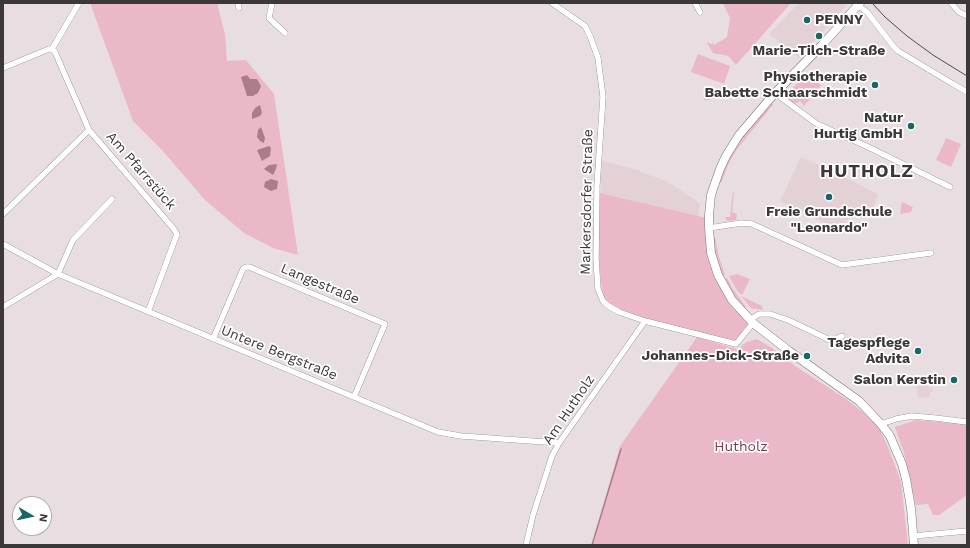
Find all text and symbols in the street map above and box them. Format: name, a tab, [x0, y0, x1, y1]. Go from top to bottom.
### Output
place label: PENNY	[815, 12, 863, 28]
marker: PENNY	[802, 15, 812, 25]
marker: Marie-Tilch-Straße	[814, 31, 824, 41]
place label: Marie-Tilch-Straße	[753, 43, 885, 59]
place label: Physiotherapie Babette Schaarschmidt	[704, 69, 867, 102]
marker: Physiotherapie Babette Schaarschmidt	[870, 80, 880, 90]
place label: Natur Hurtig GmbH	[814, 110, 903, 142]
marker: Natur Hurtig GmbH	[906, 121, 916, 131]
street label: Am Pfarrstück	[103, 129, 179, 213]
street label: Markersdorfer Straße	[577, 129, 597, 275]
district label: HUTHOLZ	[820, 161, 914, 183]
marker: Freie Grundschule "Leonardo"	[824, 192, 834, 202]
place label: Freie Grundschule "Leonardo"	[766, 204, 892, 236]
street label: Langestraße	[278, 260, 362, 308]
street label: Untere Bergstraße	[218, 322, 340, 384]
place label: Tagespflege Advita	[827, 335, 910, 368]
marker: Tagespflege Advita	[913, 346, 923, 356]
place label: Johannes-Dick-Straße	[642, 348, 799, 364]
marker: Johannes-Dick-Straße	[802, 351, 812, 361]
street label: Am Hutholz	[539, 372, 599, 448]
place label: Salon Kerstin	[854, 372, 946, 388]
marker: Salon Kerstin	[949, 375, 959, 385]
park label: Hutholz	[714, 439, 768, 455]
north arrow	[12, 496, 52, 536]
text: N	[36, 513, 50, 523]

